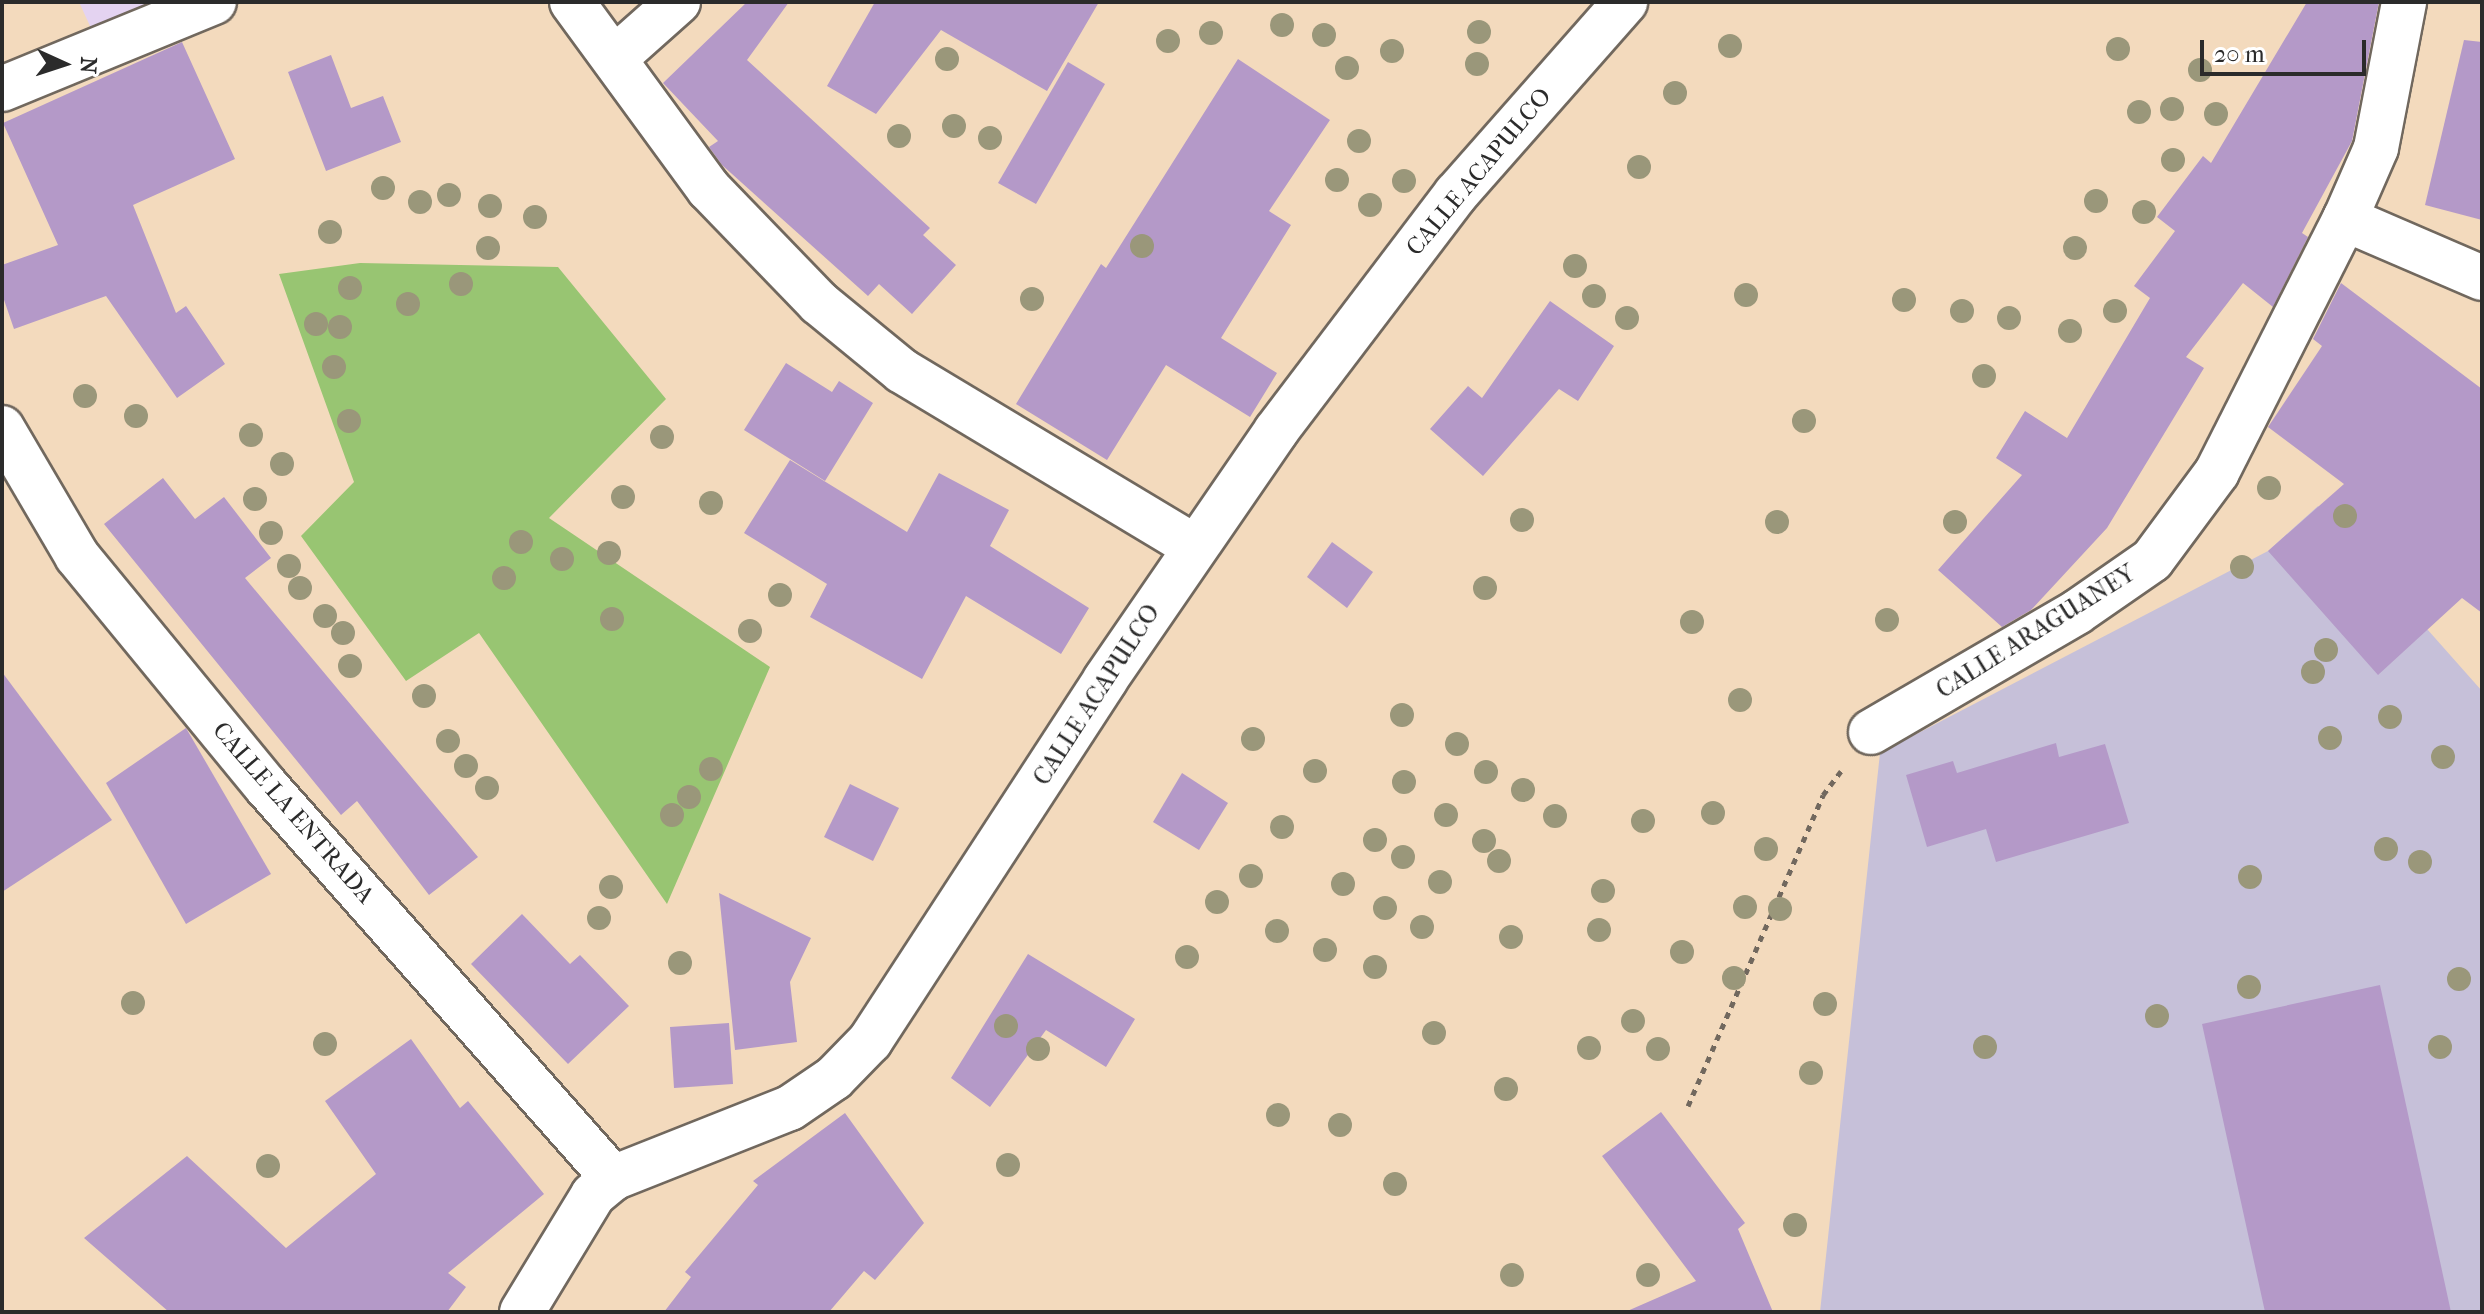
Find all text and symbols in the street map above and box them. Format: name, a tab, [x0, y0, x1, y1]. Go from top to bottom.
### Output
north arrow	[24, 24, 104, 104]
scale bar	[2204, 24, 2370, 74]
text: 20 m	[2214, 40, 2265, 68]
text: N	[75, 56, 101, 74]
street label: CALLE ACAPULCO	[1401, 82, 1557, 262]
street label: CALLE ARAGUANEY	[1931, 559, 2141, 705]
street label: CALLE ACAPULCO	[1028, 599, 1166, 791]
street label: CALLE LA ENTRADA	[206, 716, 380, 910]

